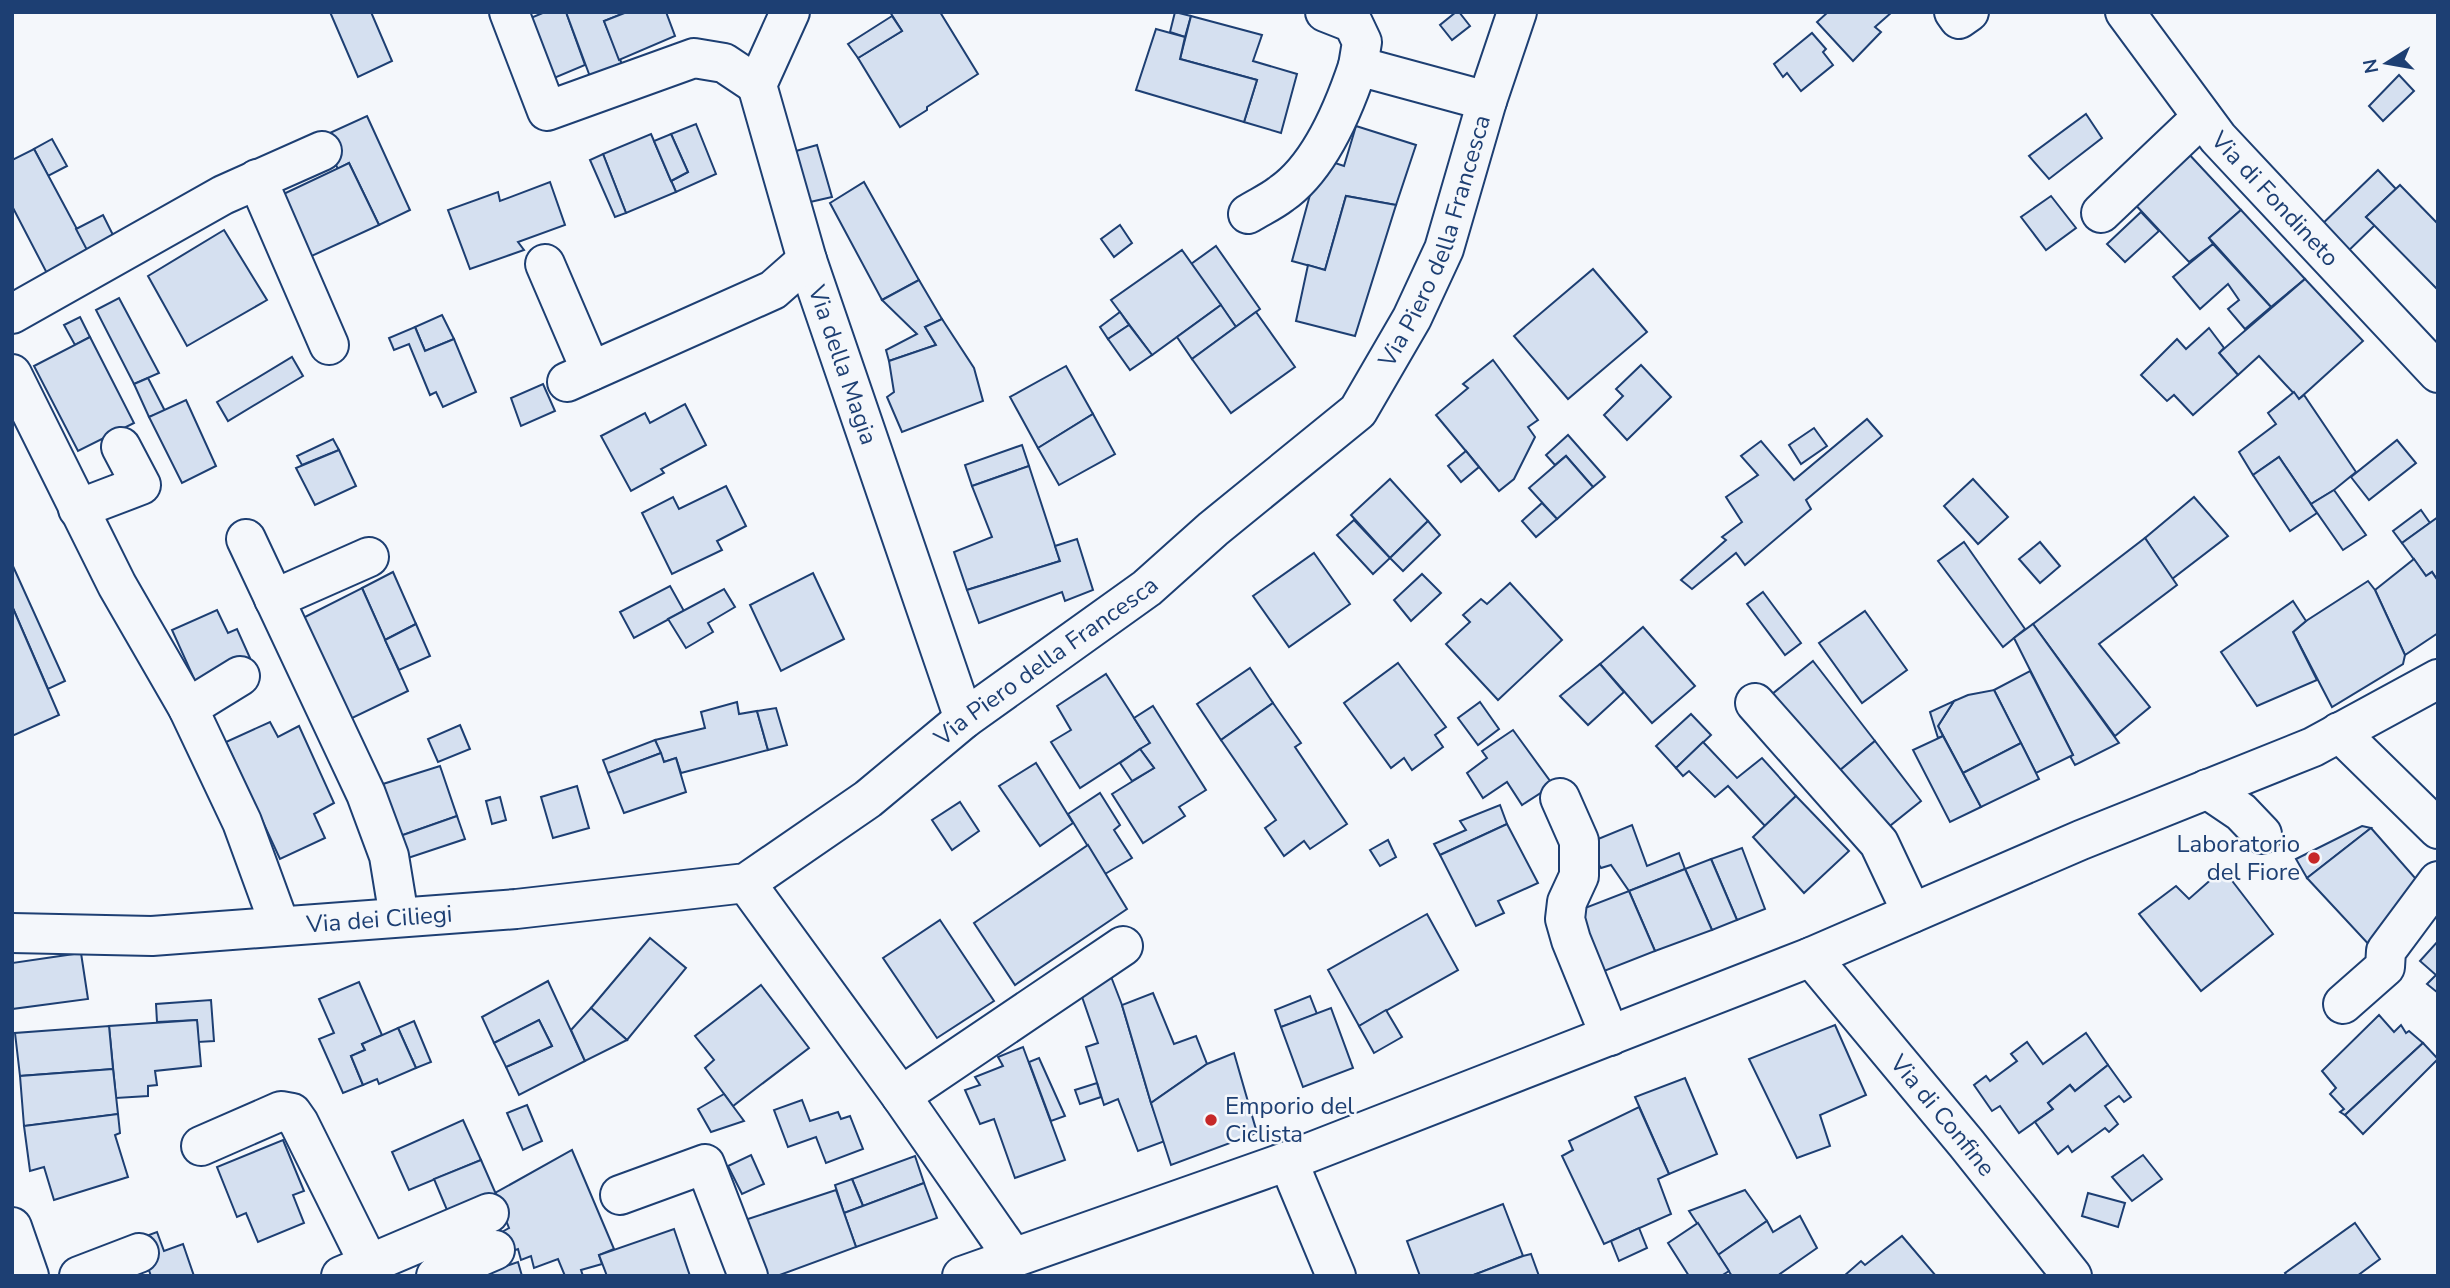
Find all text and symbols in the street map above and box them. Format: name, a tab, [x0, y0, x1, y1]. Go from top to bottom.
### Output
north arrow	[2352, 28, 2422, 98]
text: N	[2357, 57, 2385, 76]
street label: Via Piero della Francesca	[1370, 111, 1498, 374]
street label: Via di Fondineto	[2203, 124, 2346, 273]
street label: Via della Magia	[800, 280, 885, 449]
street label: Via Piero della Francesca	[927, 569, 1165, 754]
place label: Laboratorio del Fiore	[2177, 828, 2300, 888]
marker: Laboratorio del Fiore	[2306, 850, 2322, 866]
street label: Via dei Ciliegi	[304, 898, 454, 941]
street label: Via di Confine	[1882, 1047, 2002, 1183]
place label: Emporio del Ciclista	[1225, 1090, 1354, 1150]
marker: Emporio del Ciclista	[1203, 1112, 1219, 1128]

